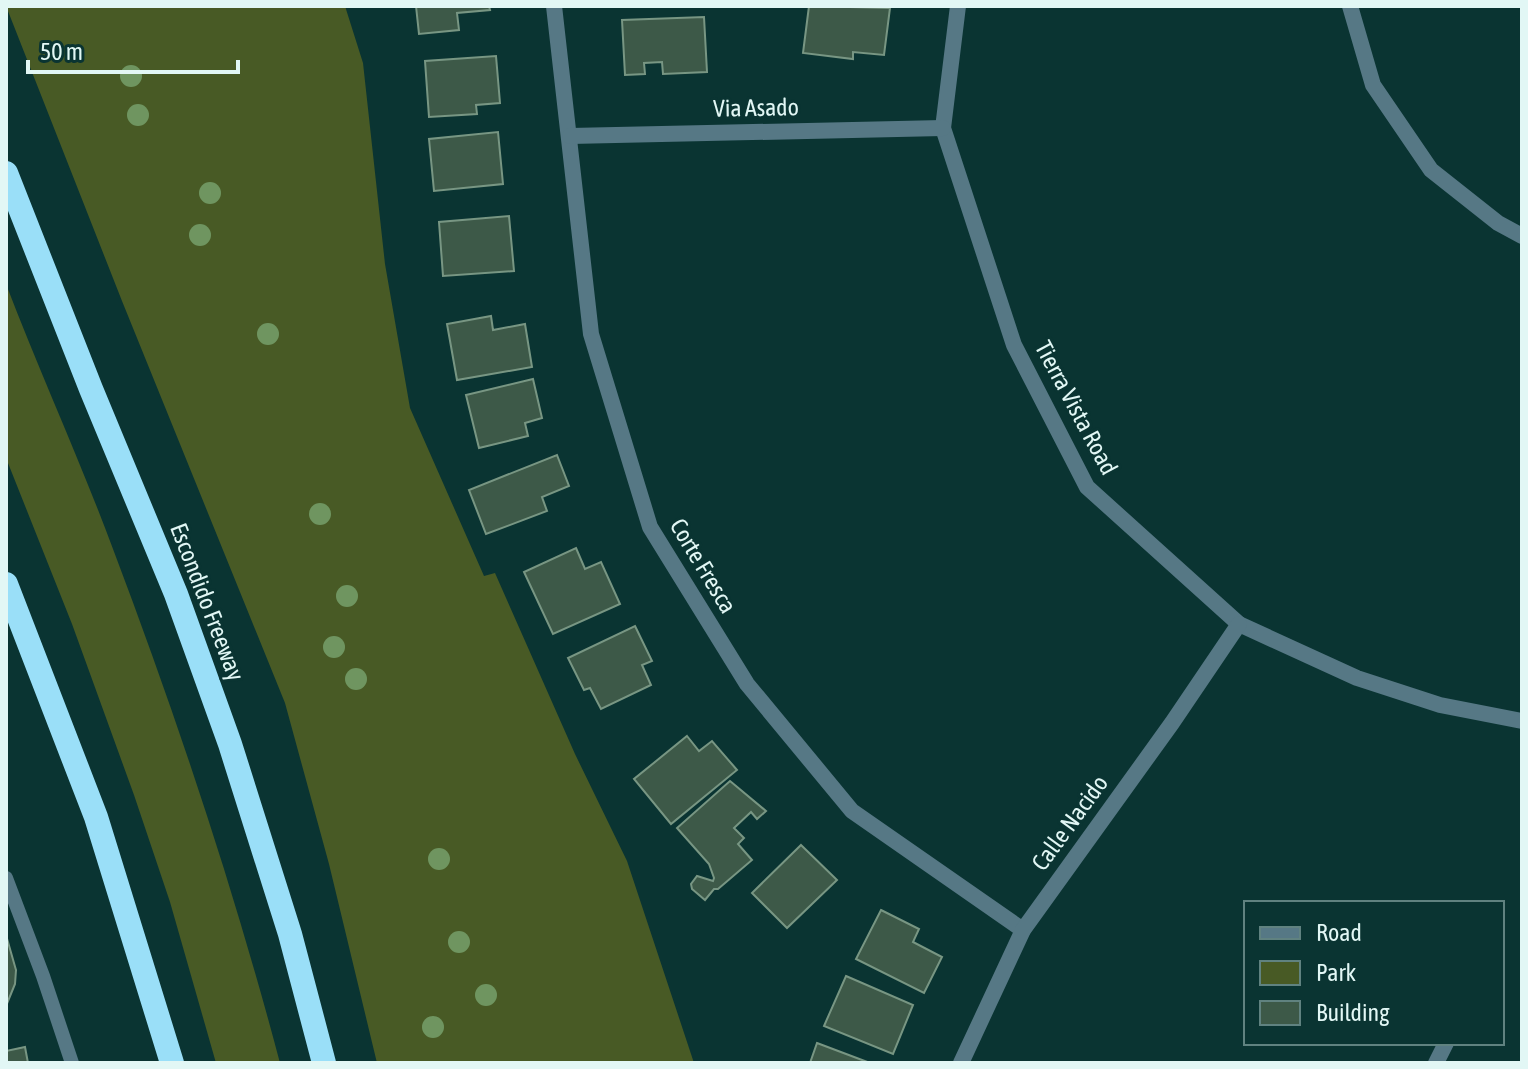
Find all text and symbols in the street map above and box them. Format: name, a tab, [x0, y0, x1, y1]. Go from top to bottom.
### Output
scale bar	[28, 24, 238, 74]
text: 50 m	[40, 38, 83, 65]
street label: Via Asado	[713, 93, 799, 122]
street label: Tierra Vista Road	[1030, 336, 1123, 479]
street label: Corte Fresca	[665, 514, 742, 618]
street label: Escondido Freeway	[165, 519, 250, 684]
street label: Calle Nacido	[1026, 770, 1113, 876]
legend	[1244, 901, 1504, 1045]
text: Road	[1316, 919, 1362, 946]
text: Park	[1316, 959, 1357, 986]
text: Building	[1316, 999, 1390, 1026]

